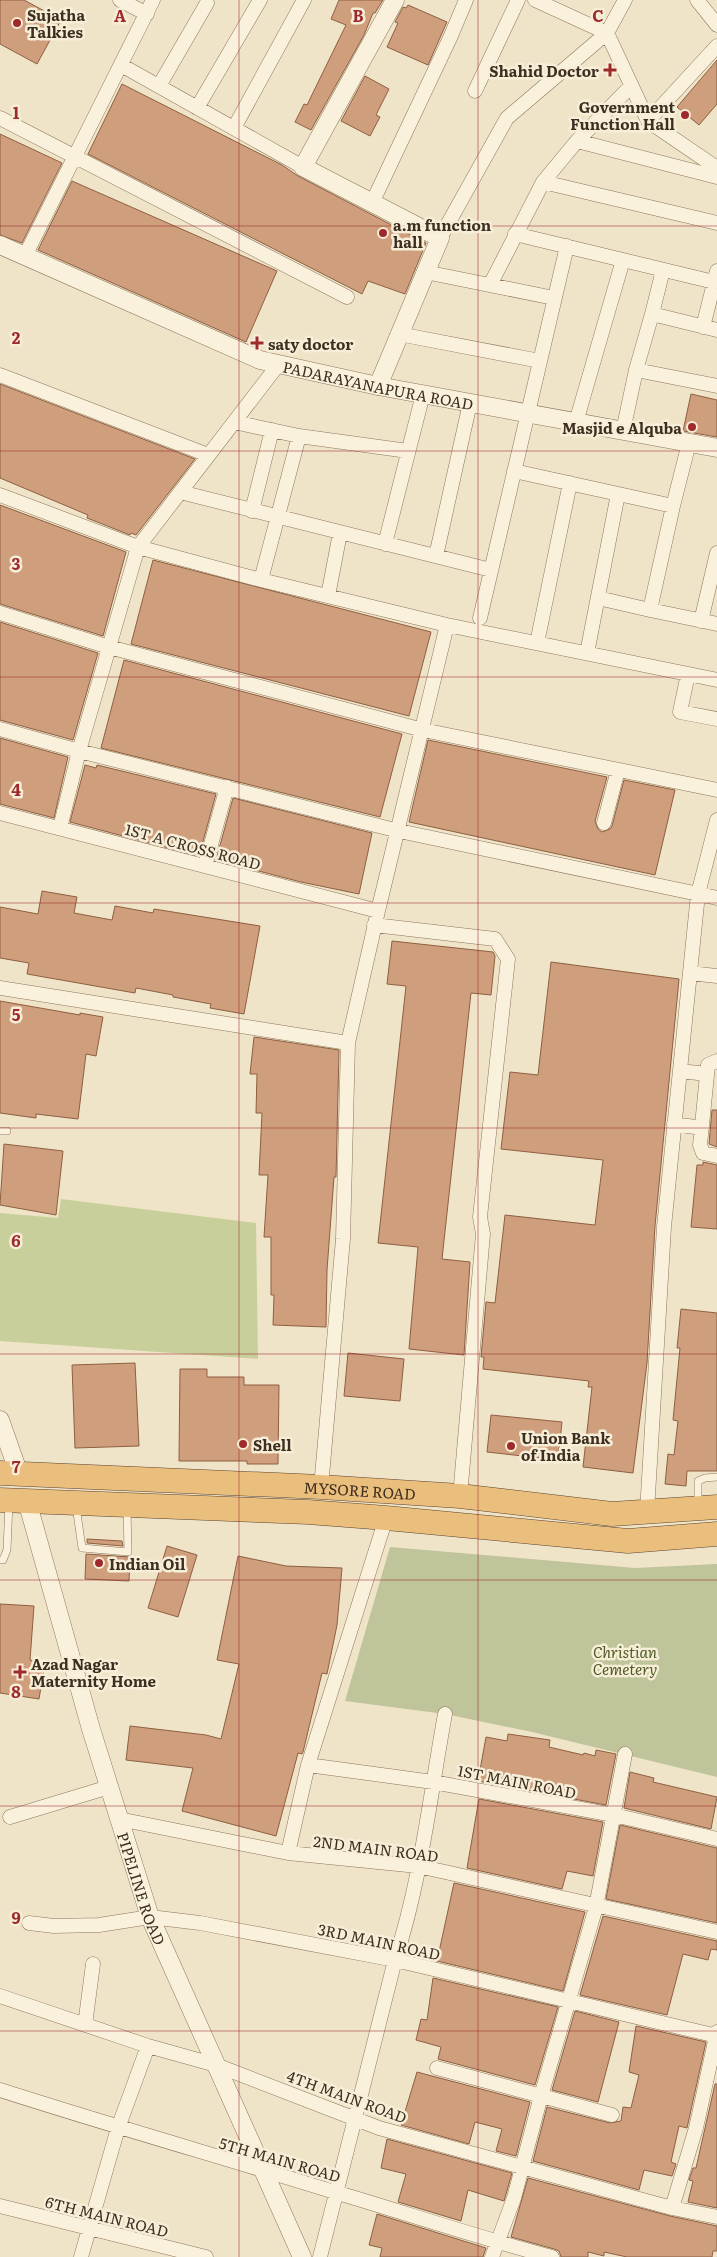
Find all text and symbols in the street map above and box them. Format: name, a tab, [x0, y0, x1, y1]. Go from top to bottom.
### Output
place label: Sujatha Talkies	[27, 3, 85, 43]
text: A	[114, 3, 126, 27]
text: B	[352, 3, 364, 27]
text: C	[592, 3, 604, 27]
marker: Sujatha Talkies	[11, 17, 23, 29]
place label: Shahid Doctor	[489, 59, 599, 82]
marker: Shahid Doctor	[603, 63, 617, 77]
place label: Government Function Hall	[570, 95, 676, 135]
text: 1	[13, 100, 20, 124]
marker: Government Function Hall	[679, 109, 691, 121]
place label: a.m function hall	[393, 213, 492, 253]
marker: a.m function hall	[377, 227, 389, 239]
text: 2	[12, 325, 21, 349]
place label: saty doctor	[268, 332, 353, 355]
marker: saty doctor	[250, 336, 264, 350]
street label: PADARAYANAPURA ROAD	[281, 354, 475, 415]
place label: Masjid e Alquba	[562, 416, 682, 439]
marker: Masjid e Alquba	[686, 421, 698, 433]
text: 3	[12, 551, 21, 575]
text: 4	[11, 777, 21, 801]
street label: 1ST A CROSS ROAD	[123, 817, 263, 875]
text: 5	[12, 1002, 21, 1026]
text: 6	[11, 1228, 21, 1252]
place label: Union Bank of India	[521, 1426, 611, 1466]
place label: Shell	[253, 1433, 292, 1456]
marker: Shell	[237, 1438, 249, 1450]
marker: Union Bank of India	[505, 1440, 517, 1452]
text: 7	[12, 1454, 21, 1478]
street label: MYSORE ROAD	[303, 1475, 416, 1505]
place label: Indian Oil	[109, 1552, 186, 1575]
marker: Indian Oil	[93, 1557, 105, 1569]
park label: Christian Cemetery	[593, 1640, 657, 1680]
place label: Azad Nagar Maternity Home	[31, 1652, 157, 1692]
marker: Azad Nagar Maternity Home	[13, 1665, 27, 1679]
text: 8	[11, 1679, 21, 1703]
street label: 1ST MAIN ROAD	[456, 1758, 578, 1804]
street label: PIPELINE ROAD	[112, 1829, 172, 1948]
street label: 2ND MAIN ROAD	[312, 1829, 440, 1867]
text: 9	[11, 1905, 21, 1929]
street label: 3RD MAIN ROAD	[316, 1917, 442, 1965]
street label: 4TH MAIN ROAD	[284, 2064, 410, 2128]
street label: 5TH MAIN ROAD	[217, 2131, 343, 2187]
street label: 6TH MAIN ROAD	[43, 2190, 171, 2242]

